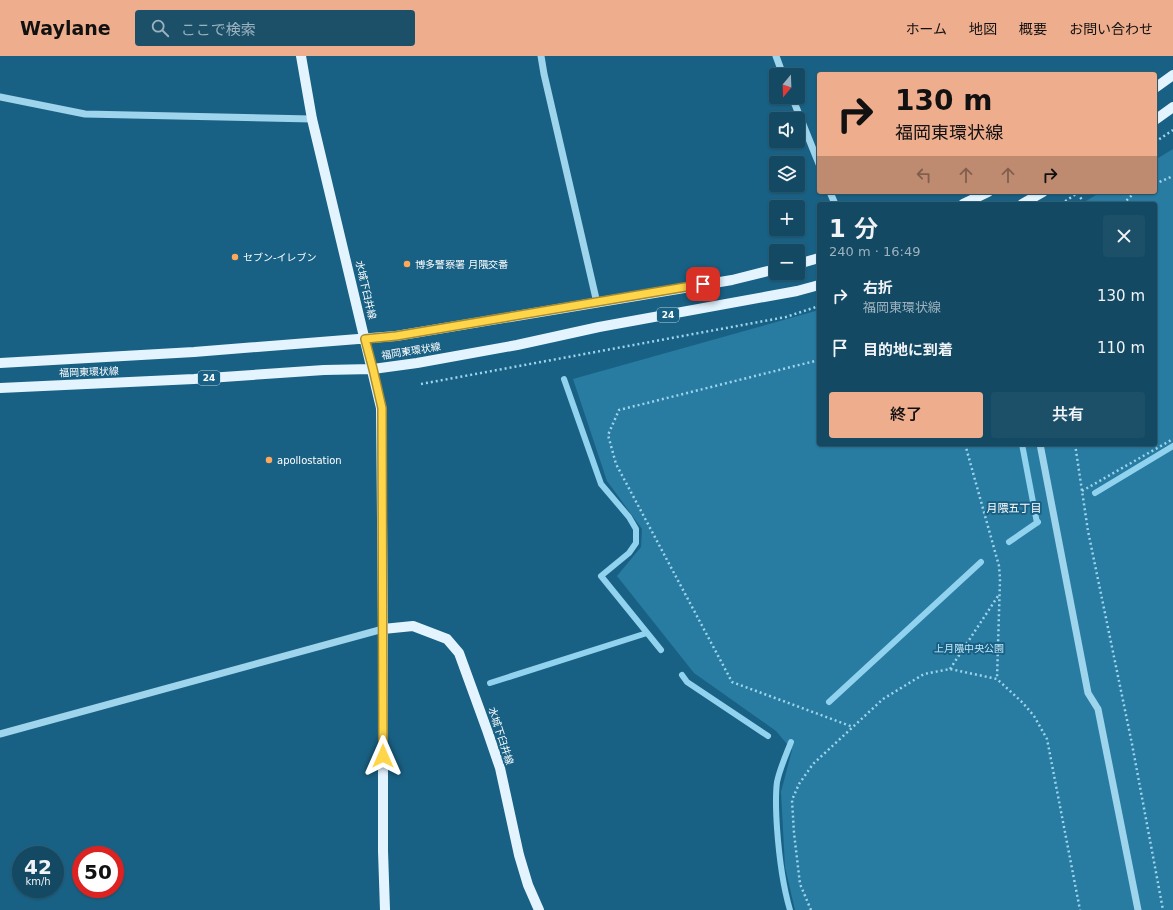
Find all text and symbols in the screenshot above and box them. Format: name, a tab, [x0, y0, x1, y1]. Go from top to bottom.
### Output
search box	[135, 10, 415, 46]
text: Waylane	[20, 17, 111, 39]
icon: search	[149, 17, 171, 39]
text: ここで検索	[181, 21, 256, 39]
text: ホーム	[905, 21, 947, 37]
text: 地図	[969, 21, 997, 37]
text: 概要	[1019, 21, 1047, 37]
text: お問い合わせ	[1069, 21, 1153, 37]
north arrow	[769, 68, 805, 104]
map controls	[769, 68, 805, 280]
text: 130 m	[895, 84, 992, 117]
icon: right	[829, 88, 881, 140]
button: sound	[769, 112, 805, 148]
text: 福岡東環状線	[895, 122, 1003, 143]
button: layers	[769, 156, 805, 192]
icon: left	[913, 164, 935, 186]
icon: ahead	[955, 164, 977, 186]
icon: ahead	[997, 164, 1019, 186]
icon: right	[1039, 164, 1061, 186]
button: +	[769, 200, 805, 236]
text: 1 分	[829, 215, 878, 243]
button: close	[1103, 215, 1145, 257]
button: −	[769, 244, 805, 280]
text: 240 m · 16:49	[829, 244, 920, 259]
marker: セブン-イレブン	[230, 252, 240, 262]
place label: セブン-イレブン	[243, 252, 317, 263]
marker: 博多警察署 月隈交番	[402, 259, 412, 269]
place label: 博多警察署 月隈交番	[415, 259, 508, 270]
street label: 水城下臼井線	[354, 260, 378, 320]
pin	[686, 267, 720, 301]
icon: arrive	[692, 273, 714, 295]
text: 右折	[863, 279, 893, 297]
icon: right	[829, 285, 851, 307]
text: 130 m	[1097, 287, 1145, 305]
text: 福岡東環状線	[863, 300, 941, 315]
road number: 24	[657, 308, 679, 322]
icon: arrive	[829, 337, 851, 359]
text: 110 m	[1097, 339, 1145, 357]
street label: 福岡東環状線	[381, 341, 441, 361]
text: 目的地に到着	[863, 341, 953, 359]
street label: 福岡東環状線	[59, 365, 119, 379]
road number: 24	[198, 371, 220, 385]
button: 終了	[829, 392, 983, 438]
button: 共有	[991, 392, 1145, 438]
marker: apollostation	[264, 455, 274, 465]
place label: apollostation	[277, 455, 342, 466]
district label: 月隈五丁目	[987, 502, 1042, 515]
park label: 上月隈中央公園	[934, 643, 1004, 654]
street label: 水城下臼井線	[486, 706, 516, 766]
position arrow	[362, 735, 404, 777]
speed limit sign: 50	[72, 846, 124, 898]
text: 42	[24, 855, 52, 879]
text: km/h	[25, 876, 51, 887]

